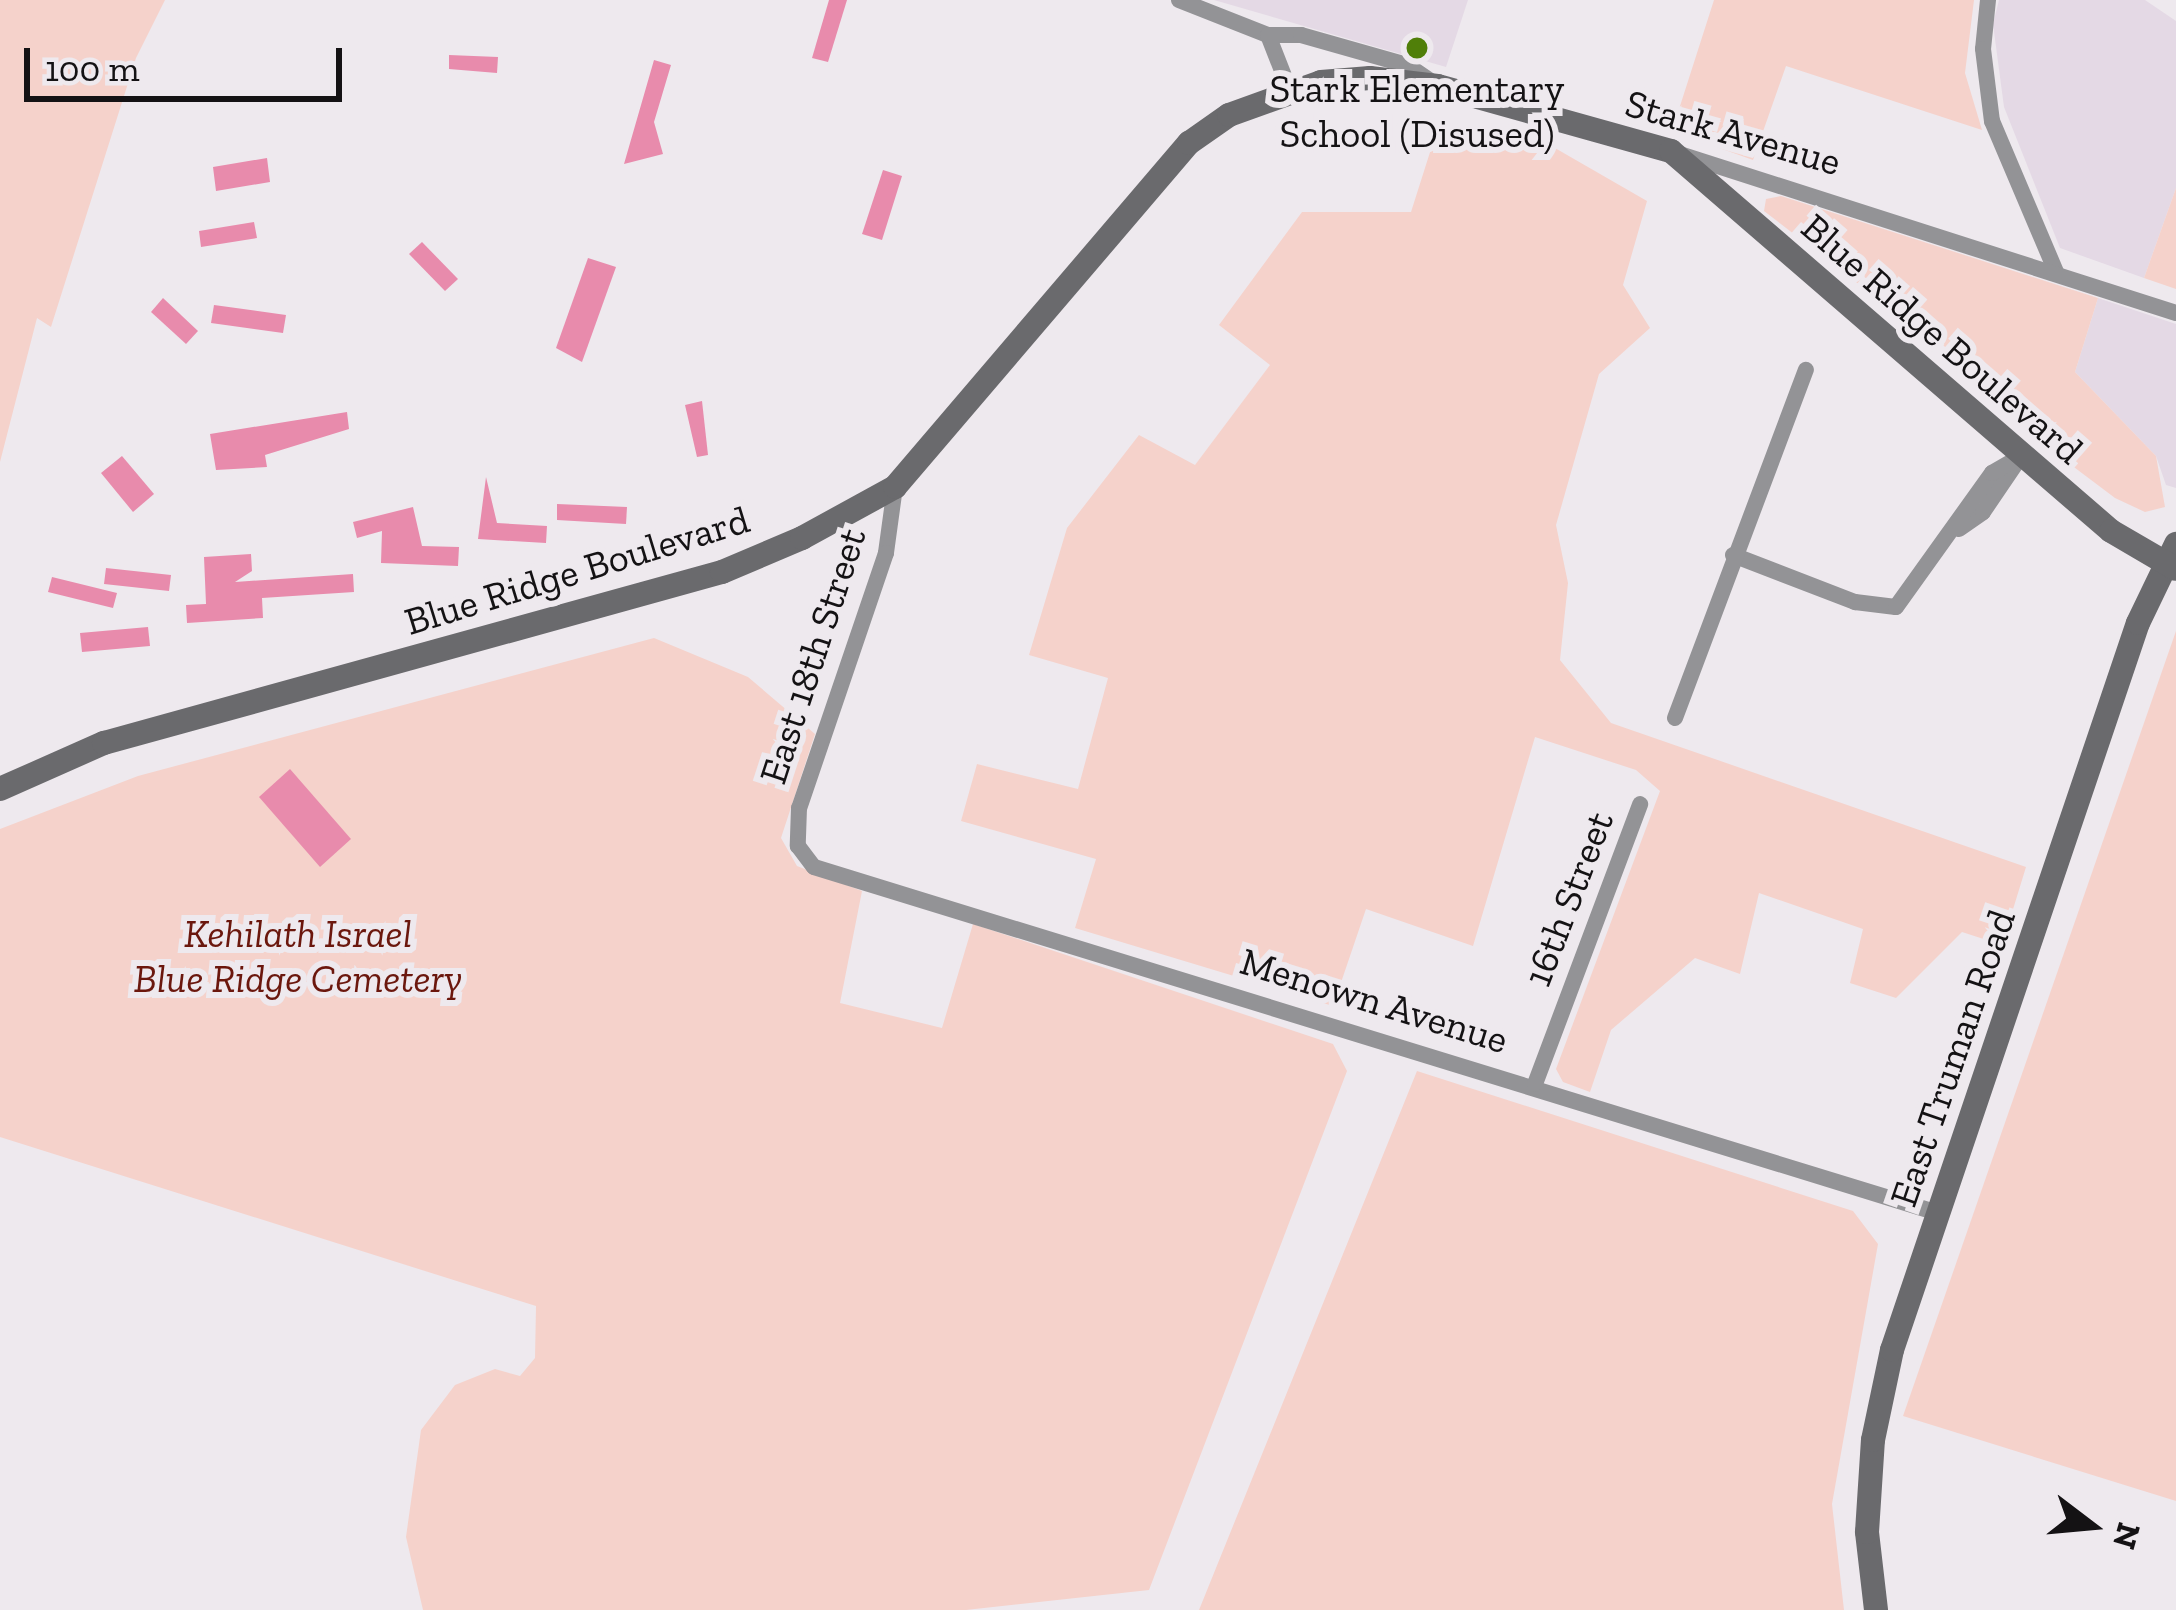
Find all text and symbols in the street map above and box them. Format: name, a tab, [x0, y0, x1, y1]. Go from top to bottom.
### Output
scale bar	[30, 24, 348, 98]
marker: Stark Elementary School (Disused)	[1404, 35, 1430, 61]
text: 100 m	[45, 47, 140, 90]
place label: Stark Elementary School (Disused)	[1270, 67, 1564, 158]
street label: Stark Avenue	[1619, 80, 1847, 186]
street label: Blue Ridge Boulevard	[1792, 204, 2092, 474]
street label: Blue Ridge Boulevard	[399, 496, 755, 646]
street label: East 18th Street	[750, 522, 876, 790]
street label: 16th Street	[1514, 805, 1624, 993]
street label: East Truman Road	[1880, 903, 2026, 1213]
park label: Kehilath Israel Blue Ridge Cemetery	[134, 912, 462, 1003]
street label: Menown Avenue	[1234, 938, 1514, 1064]
north arrow	[2032, 1466, 2152, 1586]
text: N	[2105, 1519, 2149, 1553]

